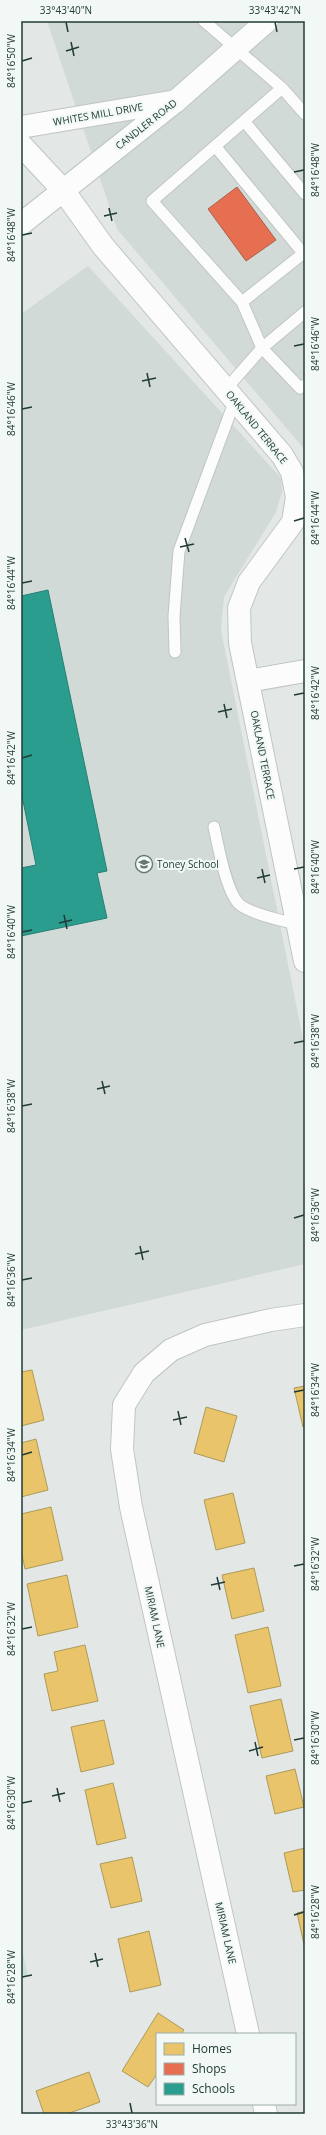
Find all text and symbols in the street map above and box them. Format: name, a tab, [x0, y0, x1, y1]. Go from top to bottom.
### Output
text: 33°43'40"N	[40, 3, 92, 17]
text: 33°43'42"N	[249, 3, 301, 17]
text: 84°16'50"W	[4, 33, 18, 88]
street label: CANDLER ROAD	[112, 96, 180, 152]
street label: WHITES MILL DRIVE	[52, 99, 144, 129]
text: 84°16'48"W	[308, 142, 322, 197]
text: 84°16'48"W	[4, 207, 18, 262]
text: 84°16'46"W	[308, 316, 322, 371]
text: 84°16'46"W	[4, 381, 18, 436]
street label: OAKLAND TERRACE	[223, 387, 291, 467]
text: 84°16'44"W	[308, 490, 322, 545]
text: 84°16'44"W	[4, 555, 18, 610]
text: 84°16'42"W	[308, 665, 322, 720]
street label: OAKLAND TERRACE	[247, 709, 279, 801]
text: 84°16'42"W	[4, 730, 18, 785]
text: 84°16'40"W	[308, 839, 322, 894]
school or university icon: Toney School	[134, 854, 154, 874]
place label: Toney School	[157, 857, 219, 871]
text: 84°16'40"W	[4, 904, 18, 959]
text: 84°16'38"W	[308, 1013, 322, 1068]
text: 84°16'38"W	[4, 1078, 18, 1133]
text: 84°16'36"W	[308, 1187, 322, 1242]
text: 84°16'36"W	[4, 1252, 18, 1307]
text: 84°16'34"W	[308, 1362, 322, 1417]
text: 84°16'34"W	[4, 1427, 18, 1482]
text: 84°16'32"W	[308, 1536, 322, 1591]
street label: MIRIAM LANE	[142, 1585, 168, 1649]
text: 84°16'32"W	[4, 1601, 18, 1656]
text: 84°16'30"W	[308, 1710, 322, 1765]
text: 84°16'30"W	[4, 1775, 18, 1830]
text: 84°16'28"W	[308, 1884, 322, 1939]
street label: MIRIAM LANE	[212, 1901, 240, 1965]
text: 84°16'28"W	[4, 1949, 18, 2004]
legend	[156, 2033, 296, 2105]
text: Homes	[192, 2040, 232, 2057]
text: Shops	[192, 2060, 227, 2077]
text: Schools	[192, 2080, 235, 2097]
text: 33°43'36"N	[106, 2117, 158, 2131]

